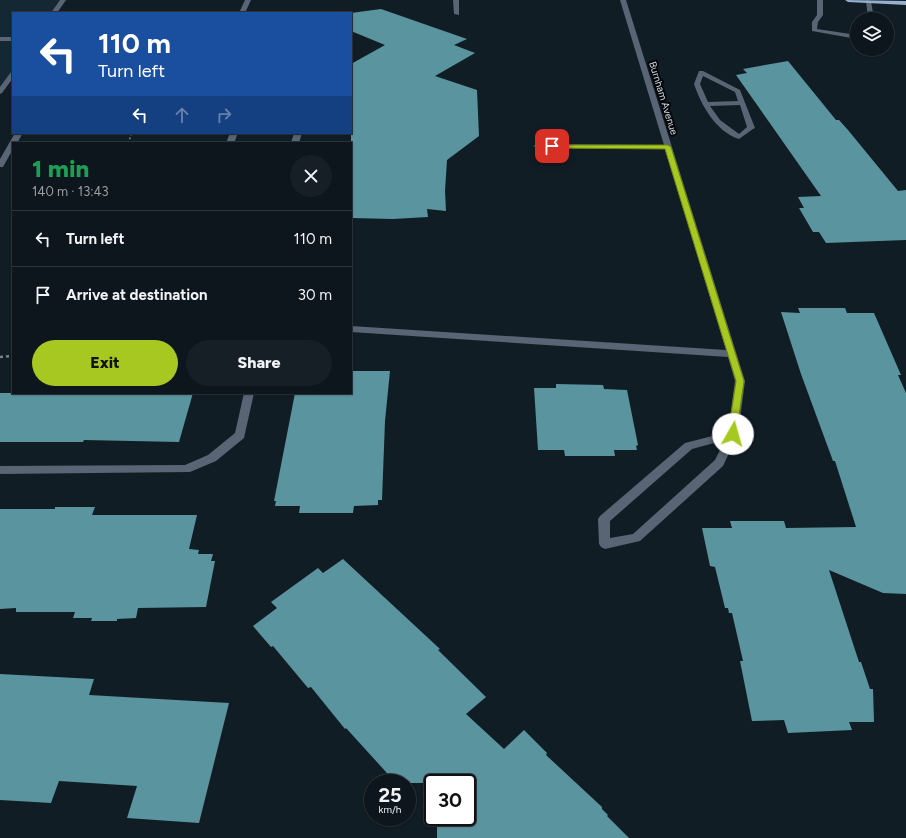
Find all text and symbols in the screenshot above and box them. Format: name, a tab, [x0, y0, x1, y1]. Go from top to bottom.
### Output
map controls	[850, 12, 894, 56]
button: layers	[850, 12, 894, 56]
text: 110 m	[98, 26, 171, 60]
icon: left	[32, 28, 84, 80]
text: Turn left	[98, 60, 165, 82]
street label: Burnham Avenue	[646, 60, 681, 137]
icon: left	[129, 104, 151, 126]
icon: ahead	[171, 104, 193, 126]
icon: right	[213, 104, 235, 126]
pin	[535, 129, 569, 163]
icon: arrive	[541, 135, 563, 157]
text: 1 min	[32, 154, 89, 183]
button: close	[290, 155, 332, 197]
text: 140 m · 13:43	[32, 184, 109, 199]
icon: left	[32, 228, 54, 250]
text: Turn left	[66, 230, 124, 248]
text: 110 m	[294, 230, 332, 248]
icon: arrive	[32, 284, 54, 306]
text: Arrive at destination	[66, 286, 207, 304]
text: 30 m	[298, 286, 332, 304]
button: Exit	[32, 340, 178, 386]
button: Share	[186, 340, 332, 386]
position arrow	[712, 413, 754, 455]
speed limit sign: 30	[424, 774, 476, 826]
text: 25	[378, 783, 402, 807]
text: km/h	[379, 803, 401, 816]

